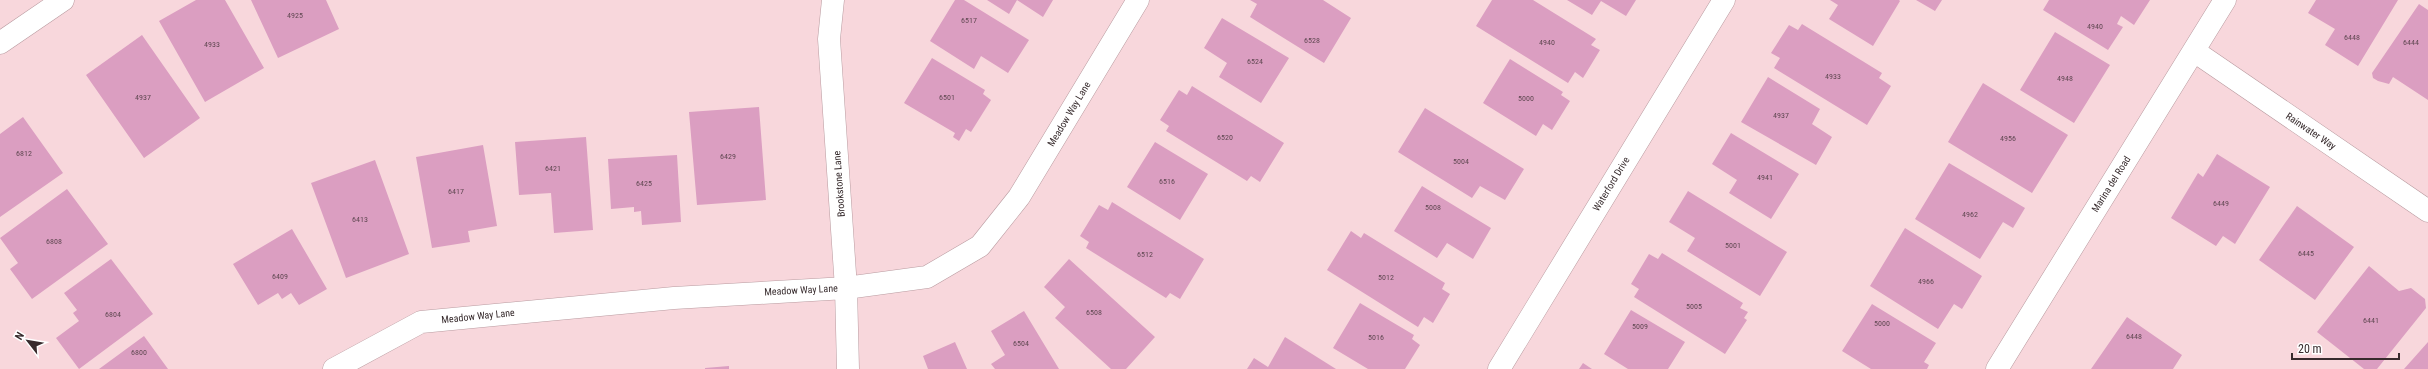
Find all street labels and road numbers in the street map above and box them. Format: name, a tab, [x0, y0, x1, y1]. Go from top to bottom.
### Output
street label: Meadow Way Lane	[1045, 79, 1093, 148]
street label: Rainwater Way	[2284, 110, 2338, 152]
street label: Brookstone Lane	[831, 150, 847, 217]
street label: Marina del Road	[2089, 154, 2133, 214]
street label: Waterford Drive	[1590, 155, 1632, 213]
street label: Meadow Way Lane	[764, 283, 838, 297]
street label: Meadow Way Lane	[441, 307, 515, 325]

